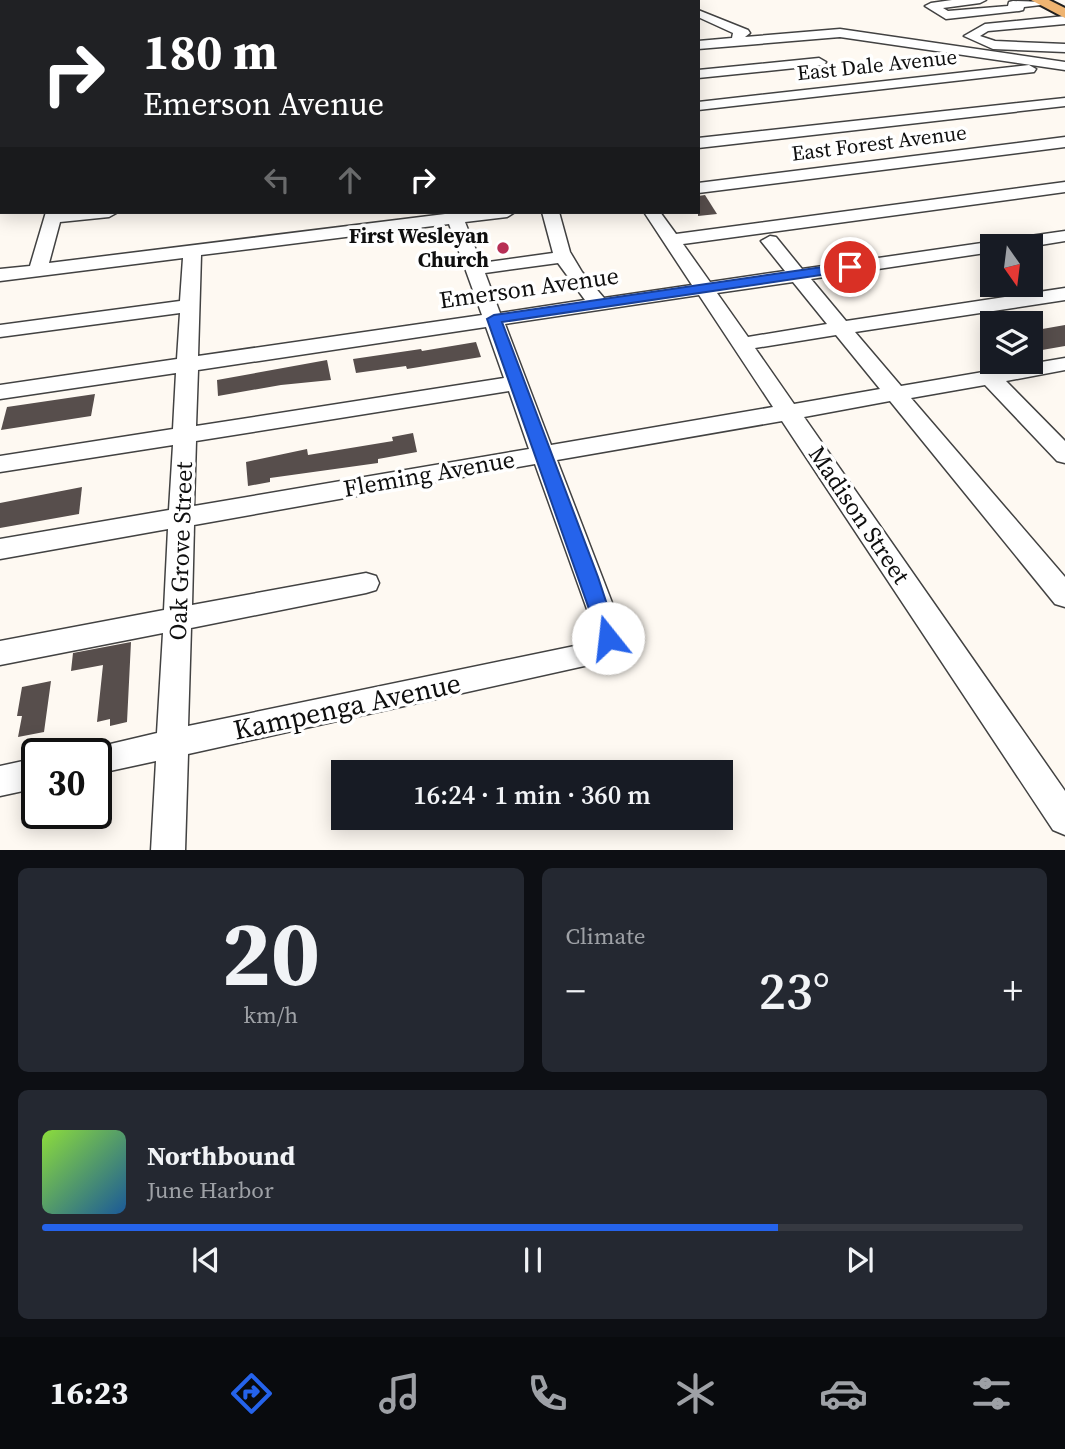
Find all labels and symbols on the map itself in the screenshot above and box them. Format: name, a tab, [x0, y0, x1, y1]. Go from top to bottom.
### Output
street label: East Dale Avenue	[796, 42, 958, 87]
street label: East Forest Avenue	[790, 117, 968, 168]
place label: First Wesleyan Church	[349, 221, 489, 274]
north arrow	[980, 234, 1043, 298]
pin	[820, 237, 880, 297]
marker: First Wesleyan Church	[495, 240, 511, 256]
street label: Emerson Avenue	[437, 259, 621, 316]
street label: Madison Street	[801, 439, 918, 590]
street label: Fleming Avenue	[341, 442, 517, 505]
street label: Oak Grove Street	[161, 461, 200, 641]
position arrow	[571, 601, 645, 675]
street label: Kampenga Avenue	[230, 663, 464, 749]
speed limit sign: 30	[21, 738, 112, 829]

